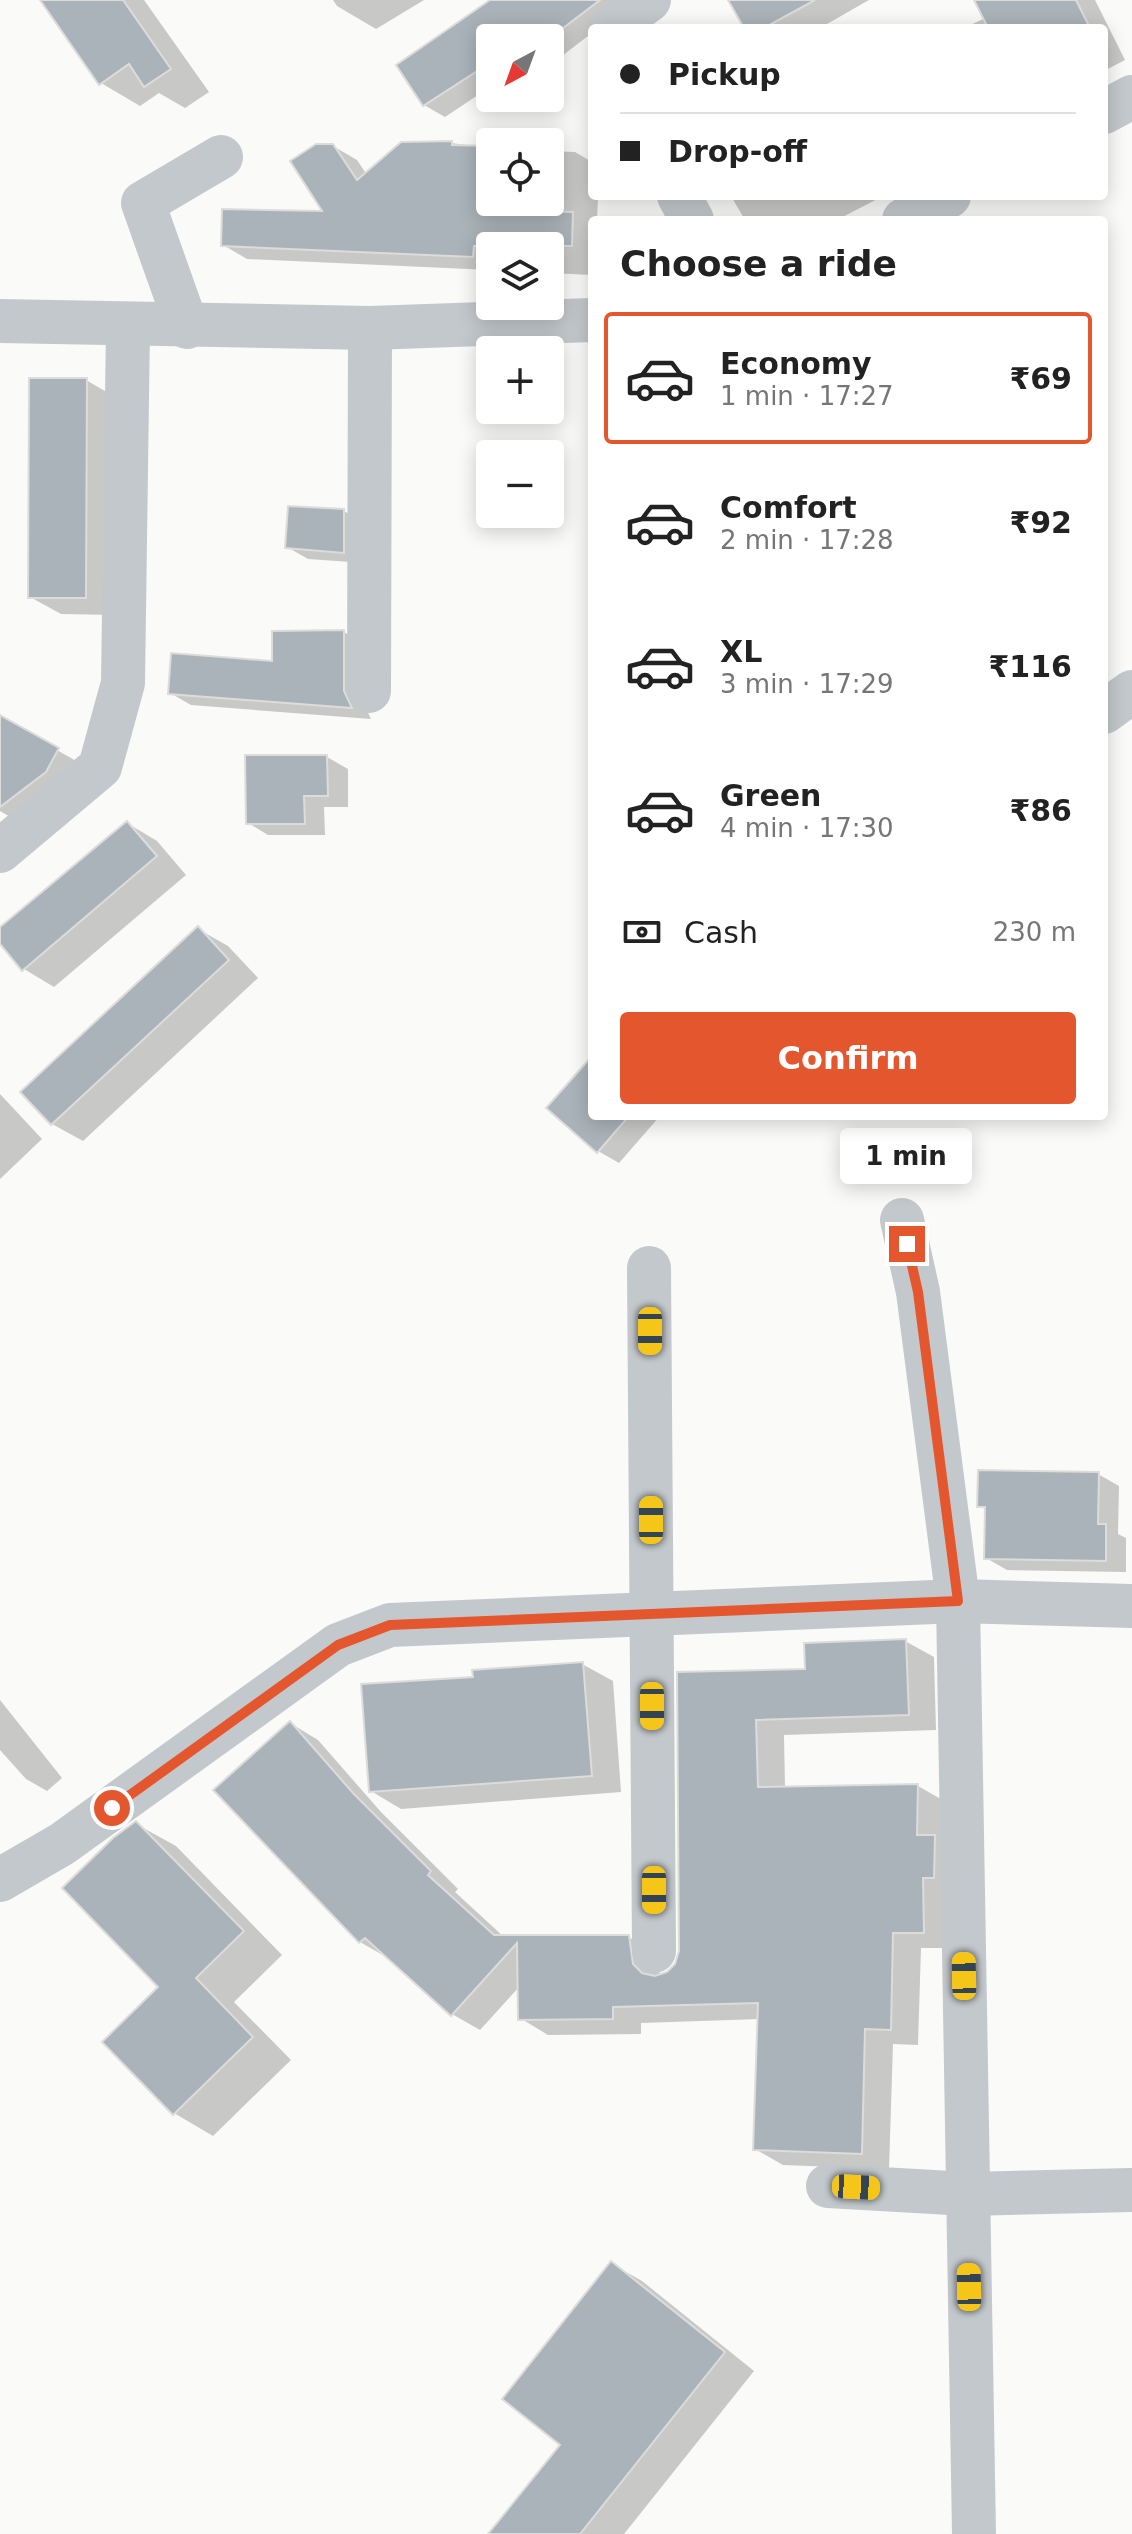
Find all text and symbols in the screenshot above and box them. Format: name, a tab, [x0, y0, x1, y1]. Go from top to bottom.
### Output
north arrow	[476, 24, 564, 112]
map controls	[476, 24, 564, 528]
text: Pickup	[668, 57, 781, 92]
button: locate	[476, 128, 564, 216]
text: Drop-off	[668, 134, 807, 169]
button: layers	[476, 232, 564, 320]
text: Choose a ride	[620, 243, 897, 284]
button: +	[476, 336, 564, 424]
icon: car	[624, 342, 696, 414]
text: Economy	[720, 346, 872, 381]
text: ₹69	[1009, 361, 1072, 396]
text: 1 min · 17:27	[720, 381, 894, 411]
button: −	[476, 440, 564, 528]
icon: car	[624, 486, 696, 558]
text: Comfort	[720, 490, 857, 525]
text: ₹92	[1009, 505, 1072, 540]
text: 2 min · 17:28	[720, 525, 894, 555]
icon: car	[624, 630, 696, 702]
text: XL	[720, 634, 762, 669]
text: ₹116	[989, 649, 1072, 684]
text: 3 min · 17:29	[720, 669, 894, 699]
icon: car	[624, 774, 696, 846]
text: Green	[720, 778, 821, 813]
text: ₹86	[1009, 793, 1072, 828]
text: 4 min · 17:30	[720, 813, 894, 843]
icon: cash	[620, 910, 664, 954]
text: Cash	[684, 915, 758, 950]
text: 230 m	[993, 917, 1076, 947]
button: Confirm	[620, 1012, 1076, 1104]
callout: 1 min	[841, 1128, 973, 1184]
text: 1 min	[865, 1141, 947, 1171]
route end	[889, 1226, 925, 1262]
car	[638, 1307, 662, 1355]
car	[639, 1496, 663, 1544]
car	[640, 1682, 664, 1730]
route start	[94, 1790, 130, 1826]
car	[642, 1866, 666, 1914]
car	[952, 1952, 976, 2000]
car	[831, 2174, 881, 2200]
car	[957, 2263, 981, 2311]

